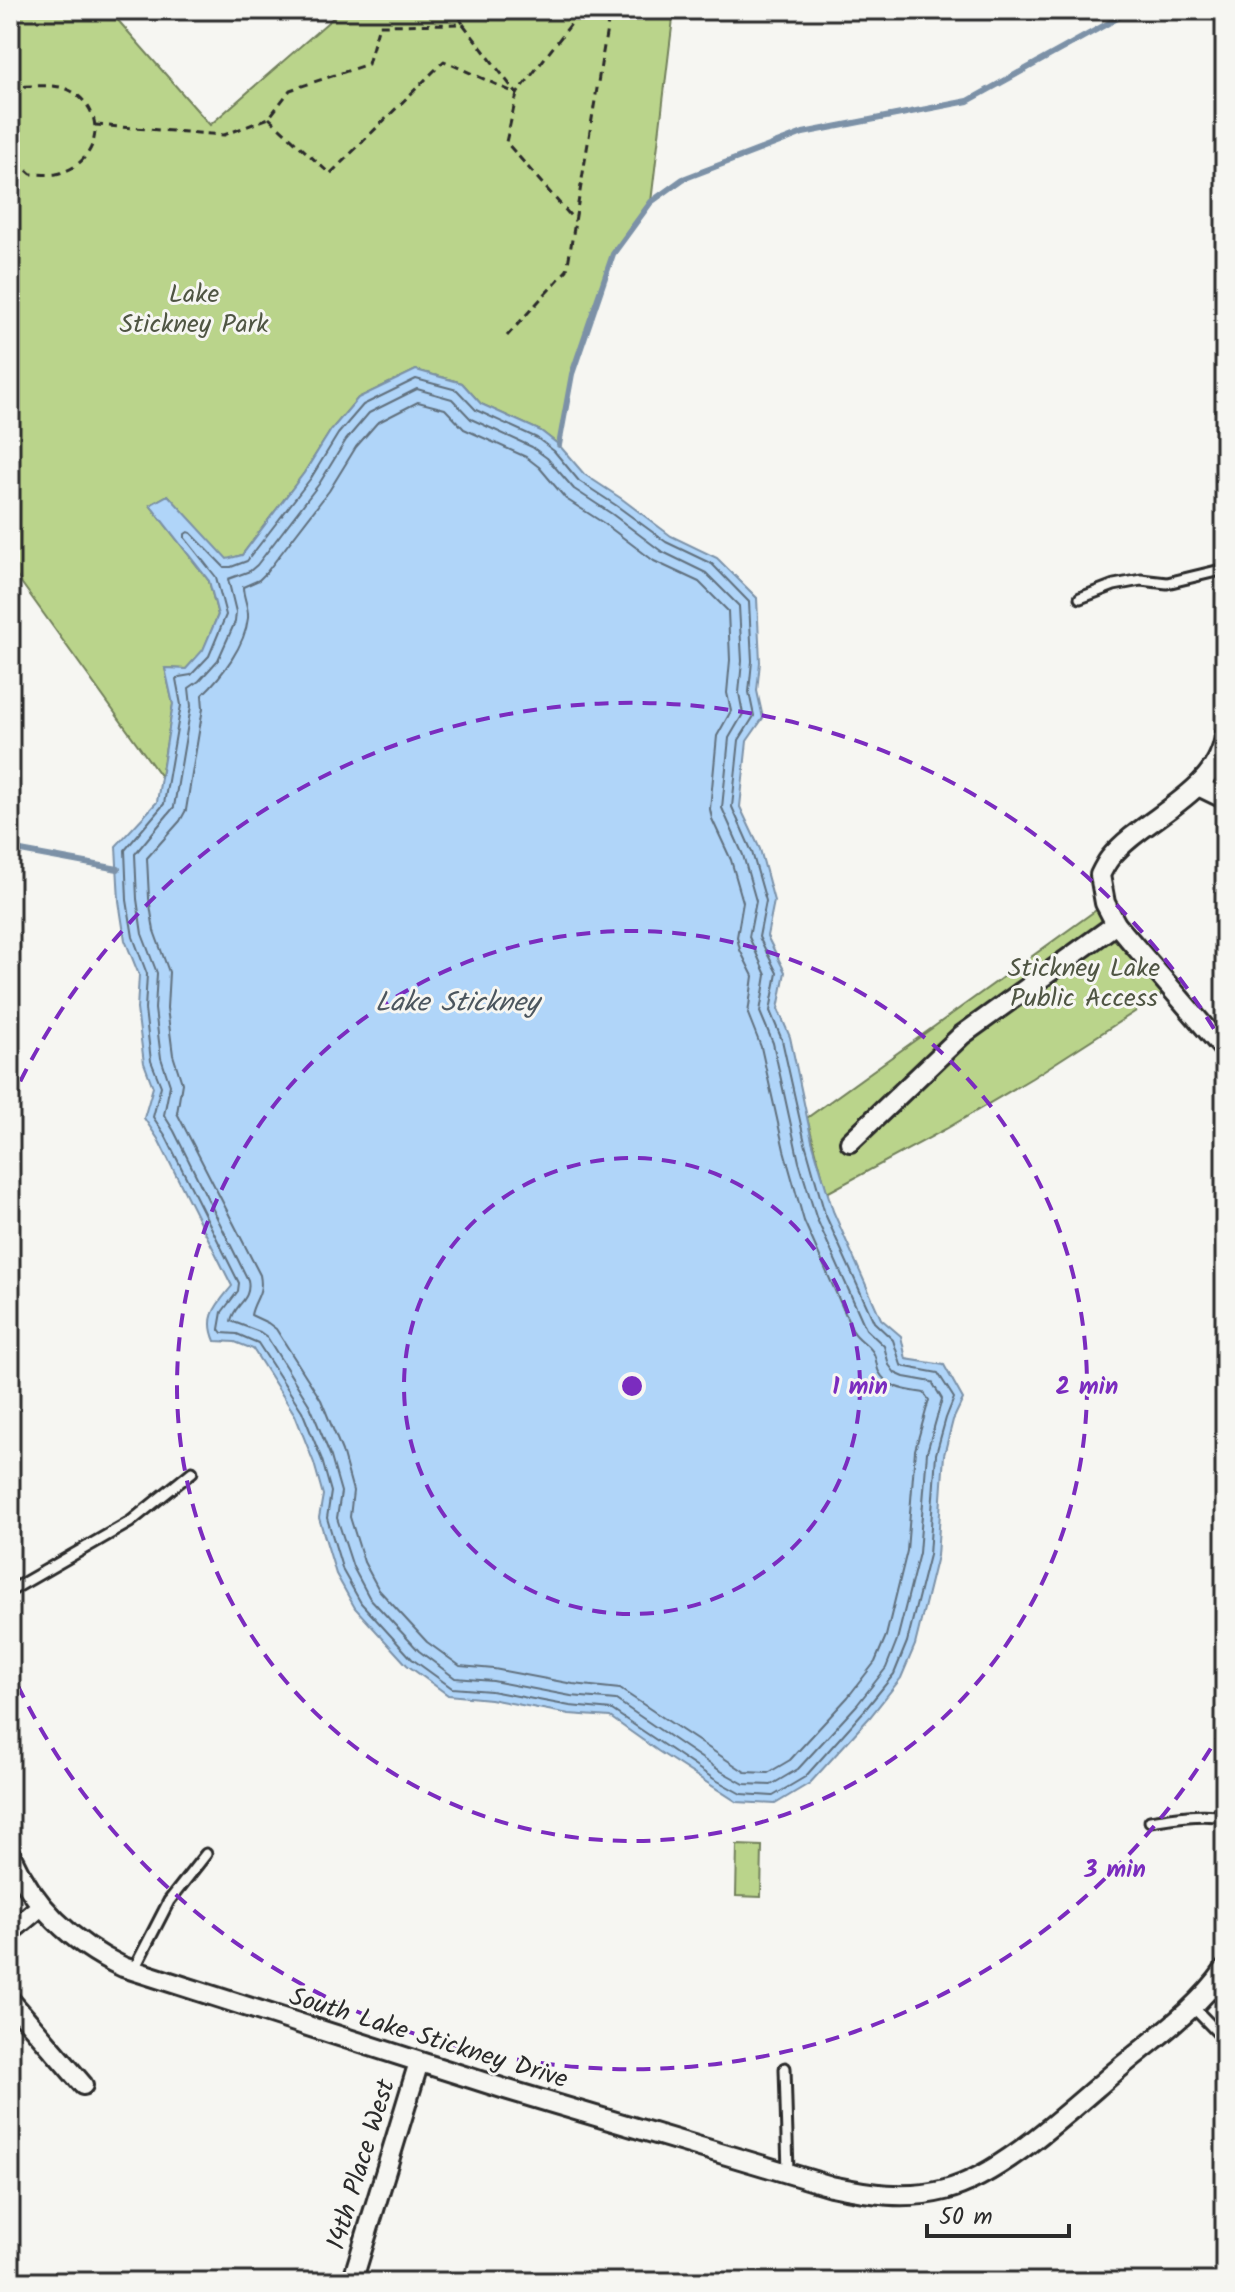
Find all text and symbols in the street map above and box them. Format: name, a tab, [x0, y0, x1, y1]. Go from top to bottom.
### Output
park label: Lake Stickney Park	[119, 274, 269, 346]
park label: Stickney Lake Public Access	[1008, 948, 1160, 1020]
water label: Lake Stickney	[375, 981, 543, 1026]
text: 1 min	[832, 1368, 888, 1407]
text: 2 min	[1056, 1368, 1118, 1407]
centre of rings	[618, 1372, 646, 1400]
text: 3 min	[1083, 1851, 1146, 1890]
street label: South Lake Stickney Drive	[284, 1977, 573, 2101]
street label: 14th Place West	[316, 2073, 408, 2255]
scale bar	[927, 2188, 1069, 2238]
text: 50 m	[939, 2198, 993, 2237]

